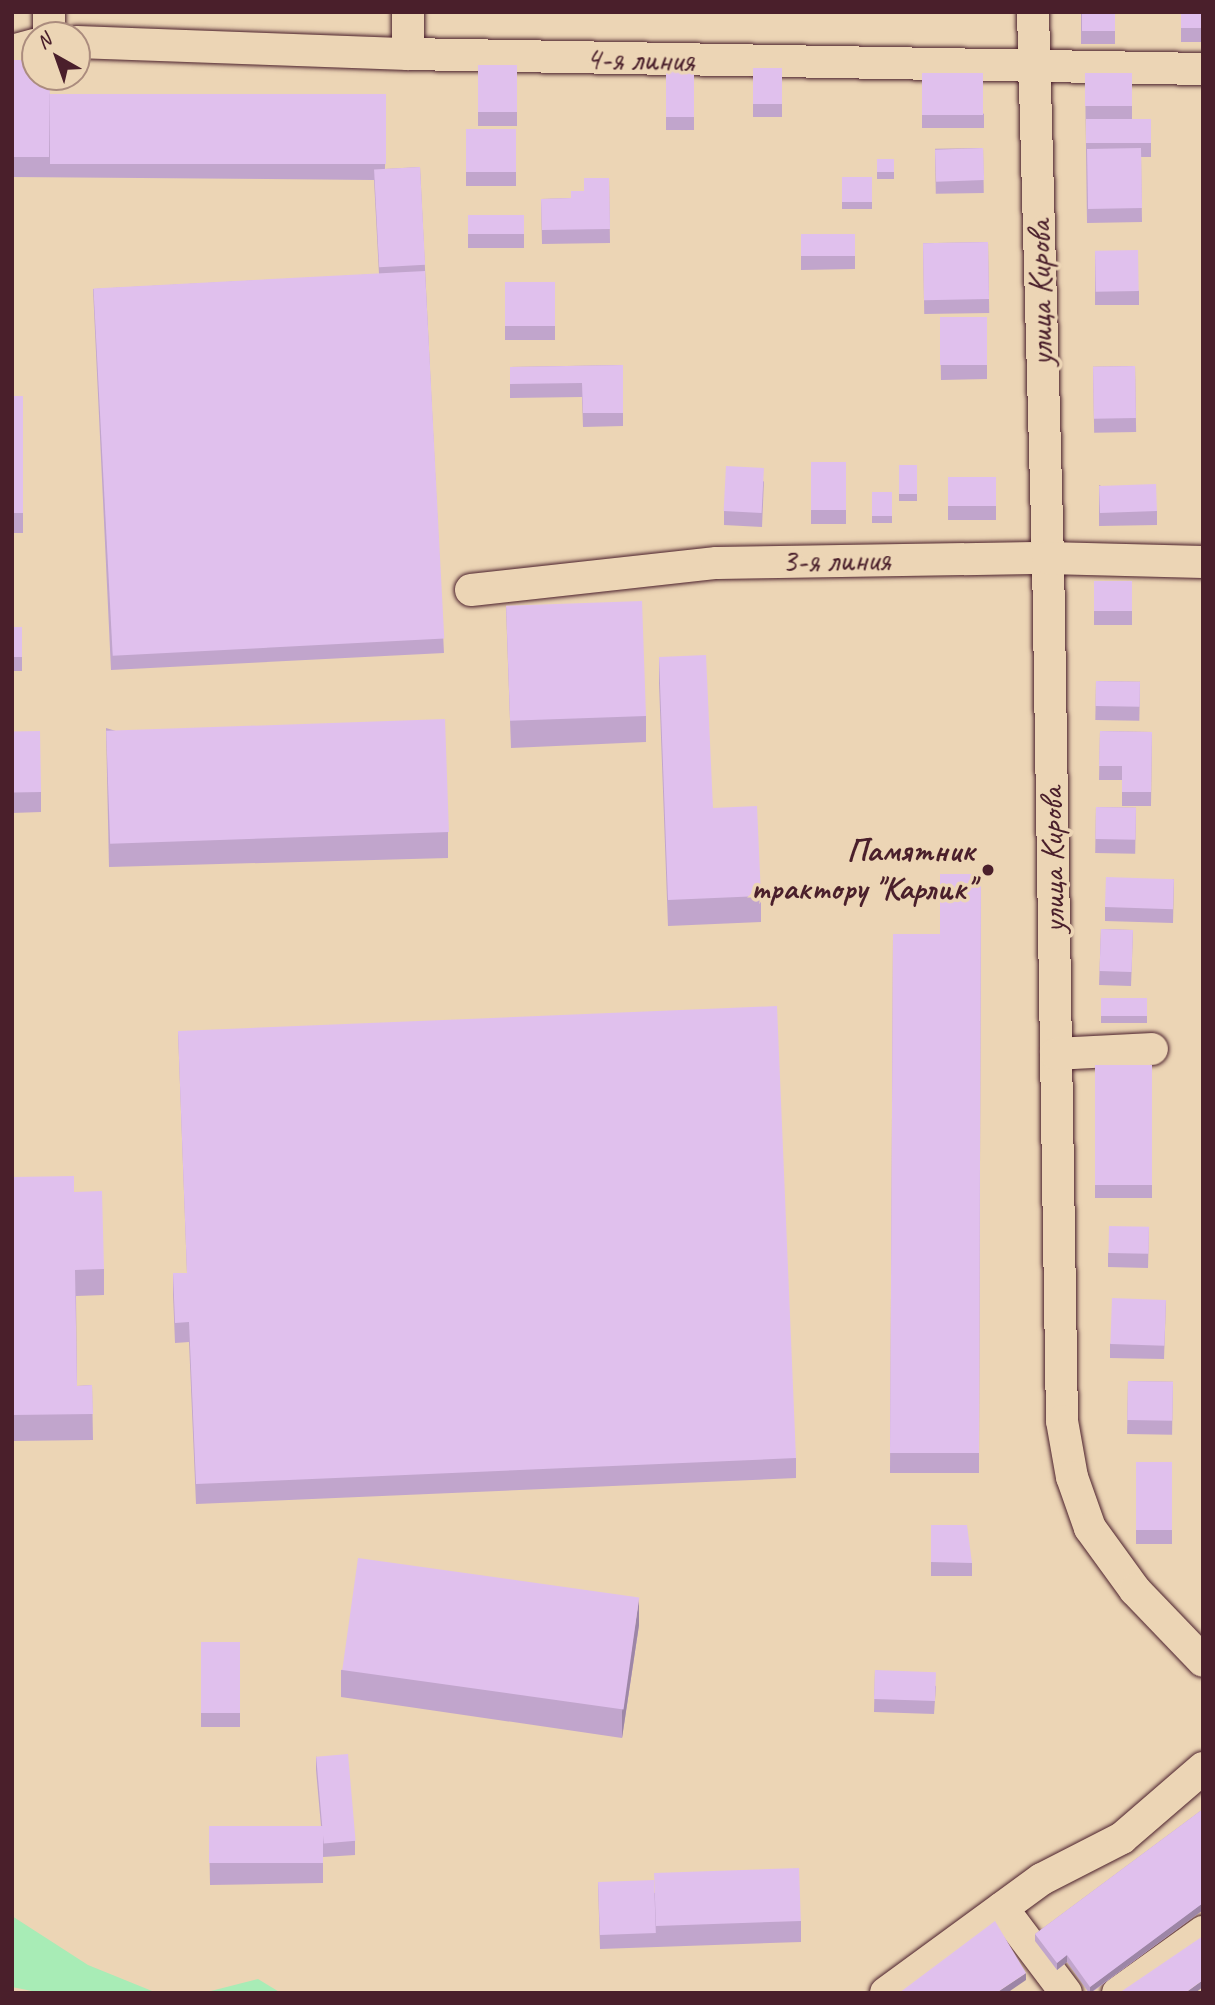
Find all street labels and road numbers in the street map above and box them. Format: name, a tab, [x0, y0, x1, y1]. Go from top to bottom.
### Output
street label: 4-я линия	[585, 39, 695, 81]
street label: улица Кирова	[1020, 220, 1062, 366]
street label: 3-я линия	[781, 540, 891, 582]
street label: улица Кирова	[1032, 787, 1074, 933]

